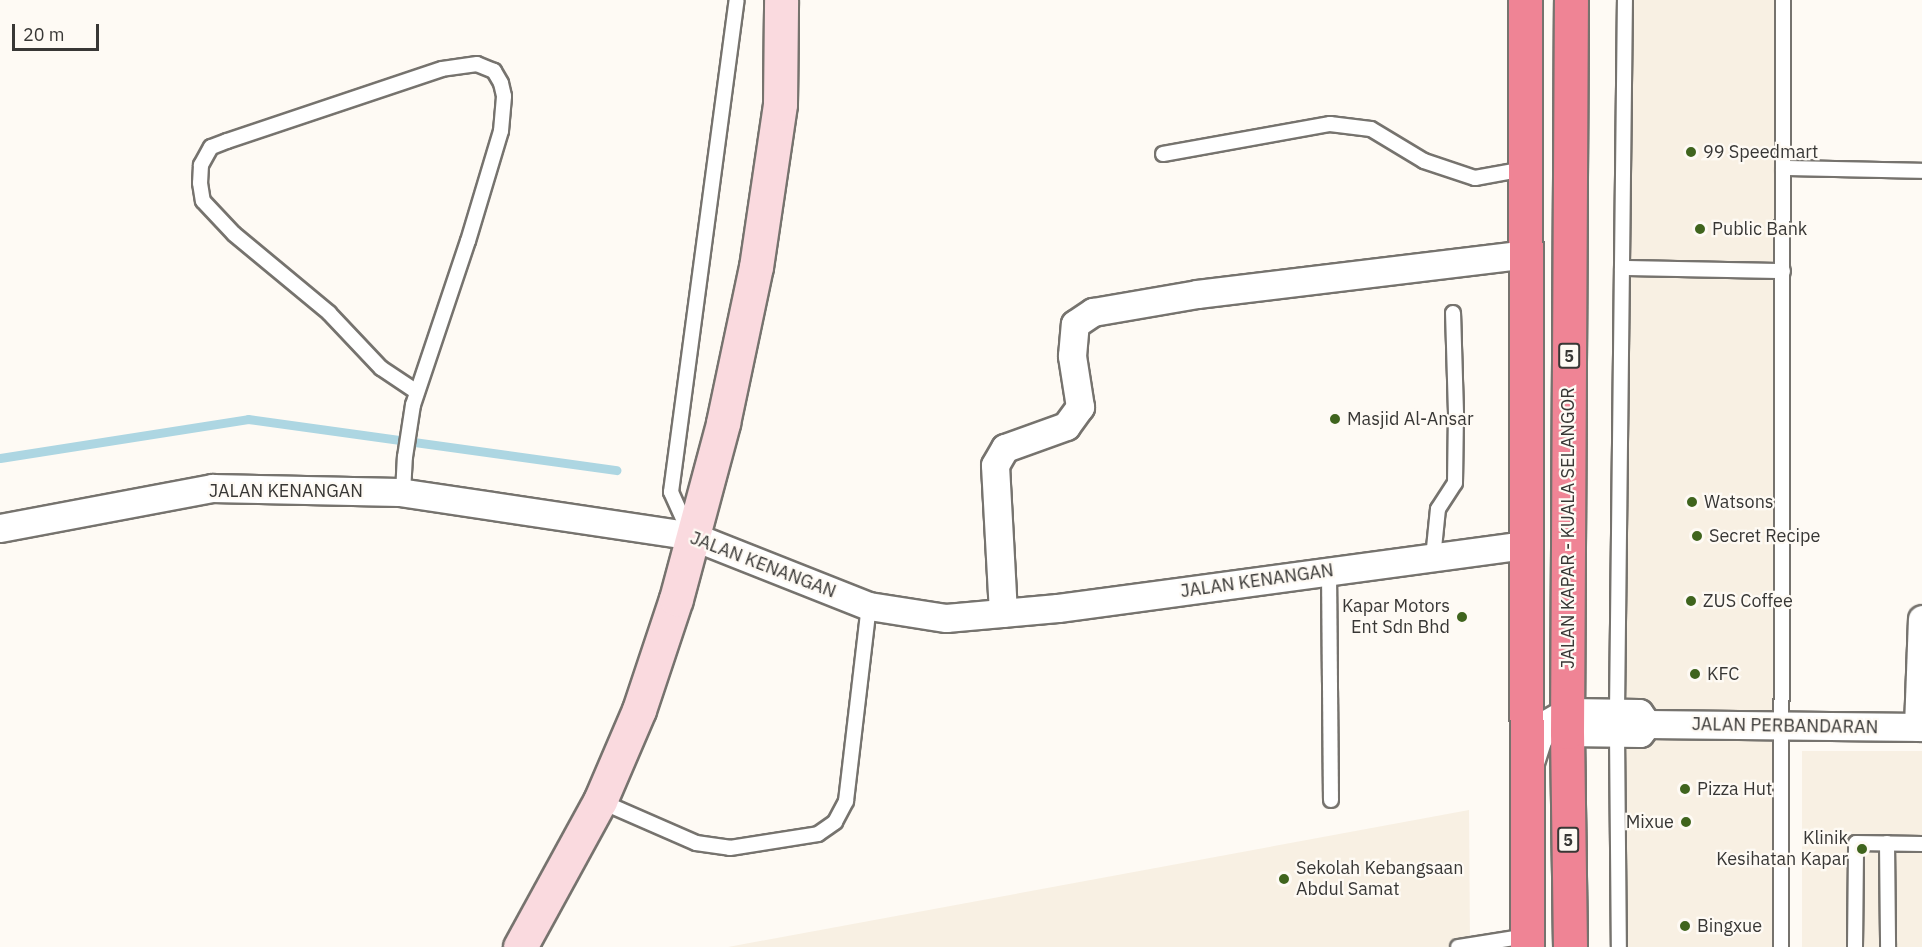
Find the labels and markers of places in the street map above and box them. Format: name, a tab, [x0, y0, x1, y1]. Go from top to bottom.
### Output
place label: 99 Speedmart	[1703, 141, 1818, 163]
marker: 99 Speedmart	[1684, 145, 1698, 159]
place label: Public Bank	[1712, 218, 1807, 240]
marker: Public Bank	[1693, 222, 1707, 236]
place label: Masjid Al-Ansar	[1347, 408, 1474, 430]
marker: Masjid Al-Ansar	[1328, 412, 1342, 426]
place label: Watsons	[1704, 491, 1774, 513]
marker: Watsons	[1685, 495, 1699, 509]
place label: Secret Recipe	[1709, 525, 1820, 547]
marker: Secret Recipe	[1690, 529, 1704, 543]
place label: ZUS Coffee	[1703, 590, 1793, 612]
marker: ZUS Coffee	[1684, 594, 1698, 608]
place label: Kapar Motors Ent Sdn Bhd	[1342, 596, 1450, 638]
marker: Kapar Motors Ent Sdn Bhd	[1455, 610, 1469, 624]
place label: KFC	[1707, 663, 1739, 685]
marker: KFC	[1688, 667, 1702, 681]
place label: Pizza Hut	[1697, 778, 1772, 800]
marker: Pizza Hut	[1678, 782, 1692, 796]
place label: Mixue	[1626, 811, 1674, 833]
marker: Mixue	[1679, 815, 1693, 829]
place label: Klinik Kesihatan Kapar	[1716, 828, 1848, 870]
marker: Klinik Kesihatan Kapar	[1853, 840, 1871, 858]
place label: Sekolah Kebangsaan Abdul Samat	[1296, 858, 1463, 900]
marker: Sekolah Kebangsaan Abdul Samat	[1277, 872, 1291, 886]
place label: Bingxue	[1697, 915, 1762, 937]
marker: Bingxue	[1678, 919, 1692, 933]

